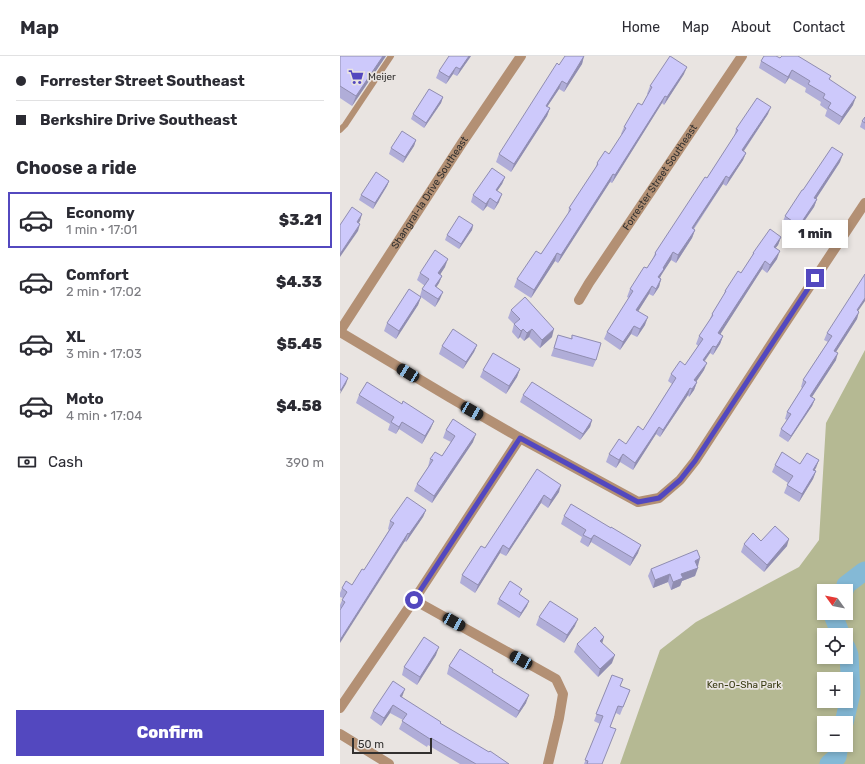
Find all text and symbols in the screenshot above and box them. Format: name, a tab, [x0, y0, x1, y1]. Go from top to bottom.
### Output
text: Map	[20, 16, 59, 39]
text: Home	[622, 19, 660, 36]
text: Map	[682, 19, 709, 36]
text: About	[731, 19, 771, 36]
text: Contact	[793, 19, 845, 36]
supermarket icon: Meijer	[347, 68, 365, 86]
place label: Meijer	[368, 71, 396, 83]
text: Forrester Street Southeast	[40, 72, 245, 90]
text: Berkshire Drive Southeast	[40, 111, 237, 129]
street label: Forrester Street Southeast	[620, 122, 700, 233]
street label: Shangrai-la Drive Southeast	[389, 134, 471, 251]
text: Choose a ride	[16, 157, 137, 179]
icon: car	[18, 202, 54, 238]
text: Economy	[66, 204, 135, 222]
text: $3.21	[279, 211, 322, 229]
callout: 1 min	[782, 220, 848, 248]
text: 1 min · 17:01	[66, 222, 137, 237]
text: 1 min	[798, 226, 832, 241]
icon: car	[18, 264, 54, 300]
text: Comfort	[66, 266, 129, 284]
route end	[806, 269, 824, 287]
text: $4.33	[276, 273, 322, 291]
text: 2 min · 17:02	[66, 284, 142, 299]
icon: car	[18, 326, 54, 362]
text: XL	[66, 328, 85, 346]
text: $5.45	[277, 335, 322, 353]
text: 3 min · 17:03	[66, 346, 142, 361]
car	[395, 362, 421, 384]
icon: car	[18, 388, 54, 424]
text: Moto	[66, 390, 104, 408]
text: $4.58	[276, 397, 322, 415]
car	[459, 400, 485, 422]
text: 4 min · 17:04	[66, 408, 142, 423]
icon: cash	[16, 451, 38, 473]
text: Cash	[48, 453, 83, 471]
text: 390 m	[285, 455, 324, 470]
north arrow	[817, 584, 853, 620]
map controls	[817, 584, 853, 752]
route start	[405, 591, 423, 609]
car	[441, 611, 467, 633]
button: locate	[817, 628, 853, 664]
car	[508, 649, 534, 671]
button: +	[817, 672, 853, 708]
park label: Ken-O-Sha Park	[707, 679, 782, 691]
button: Confirm	[16, 710, 324, 756]
button: −	[817, 716, 853, 752]
scale bar	[352, 736, 432, 755]
text: 50 m	[358, 738, 384, 751]

